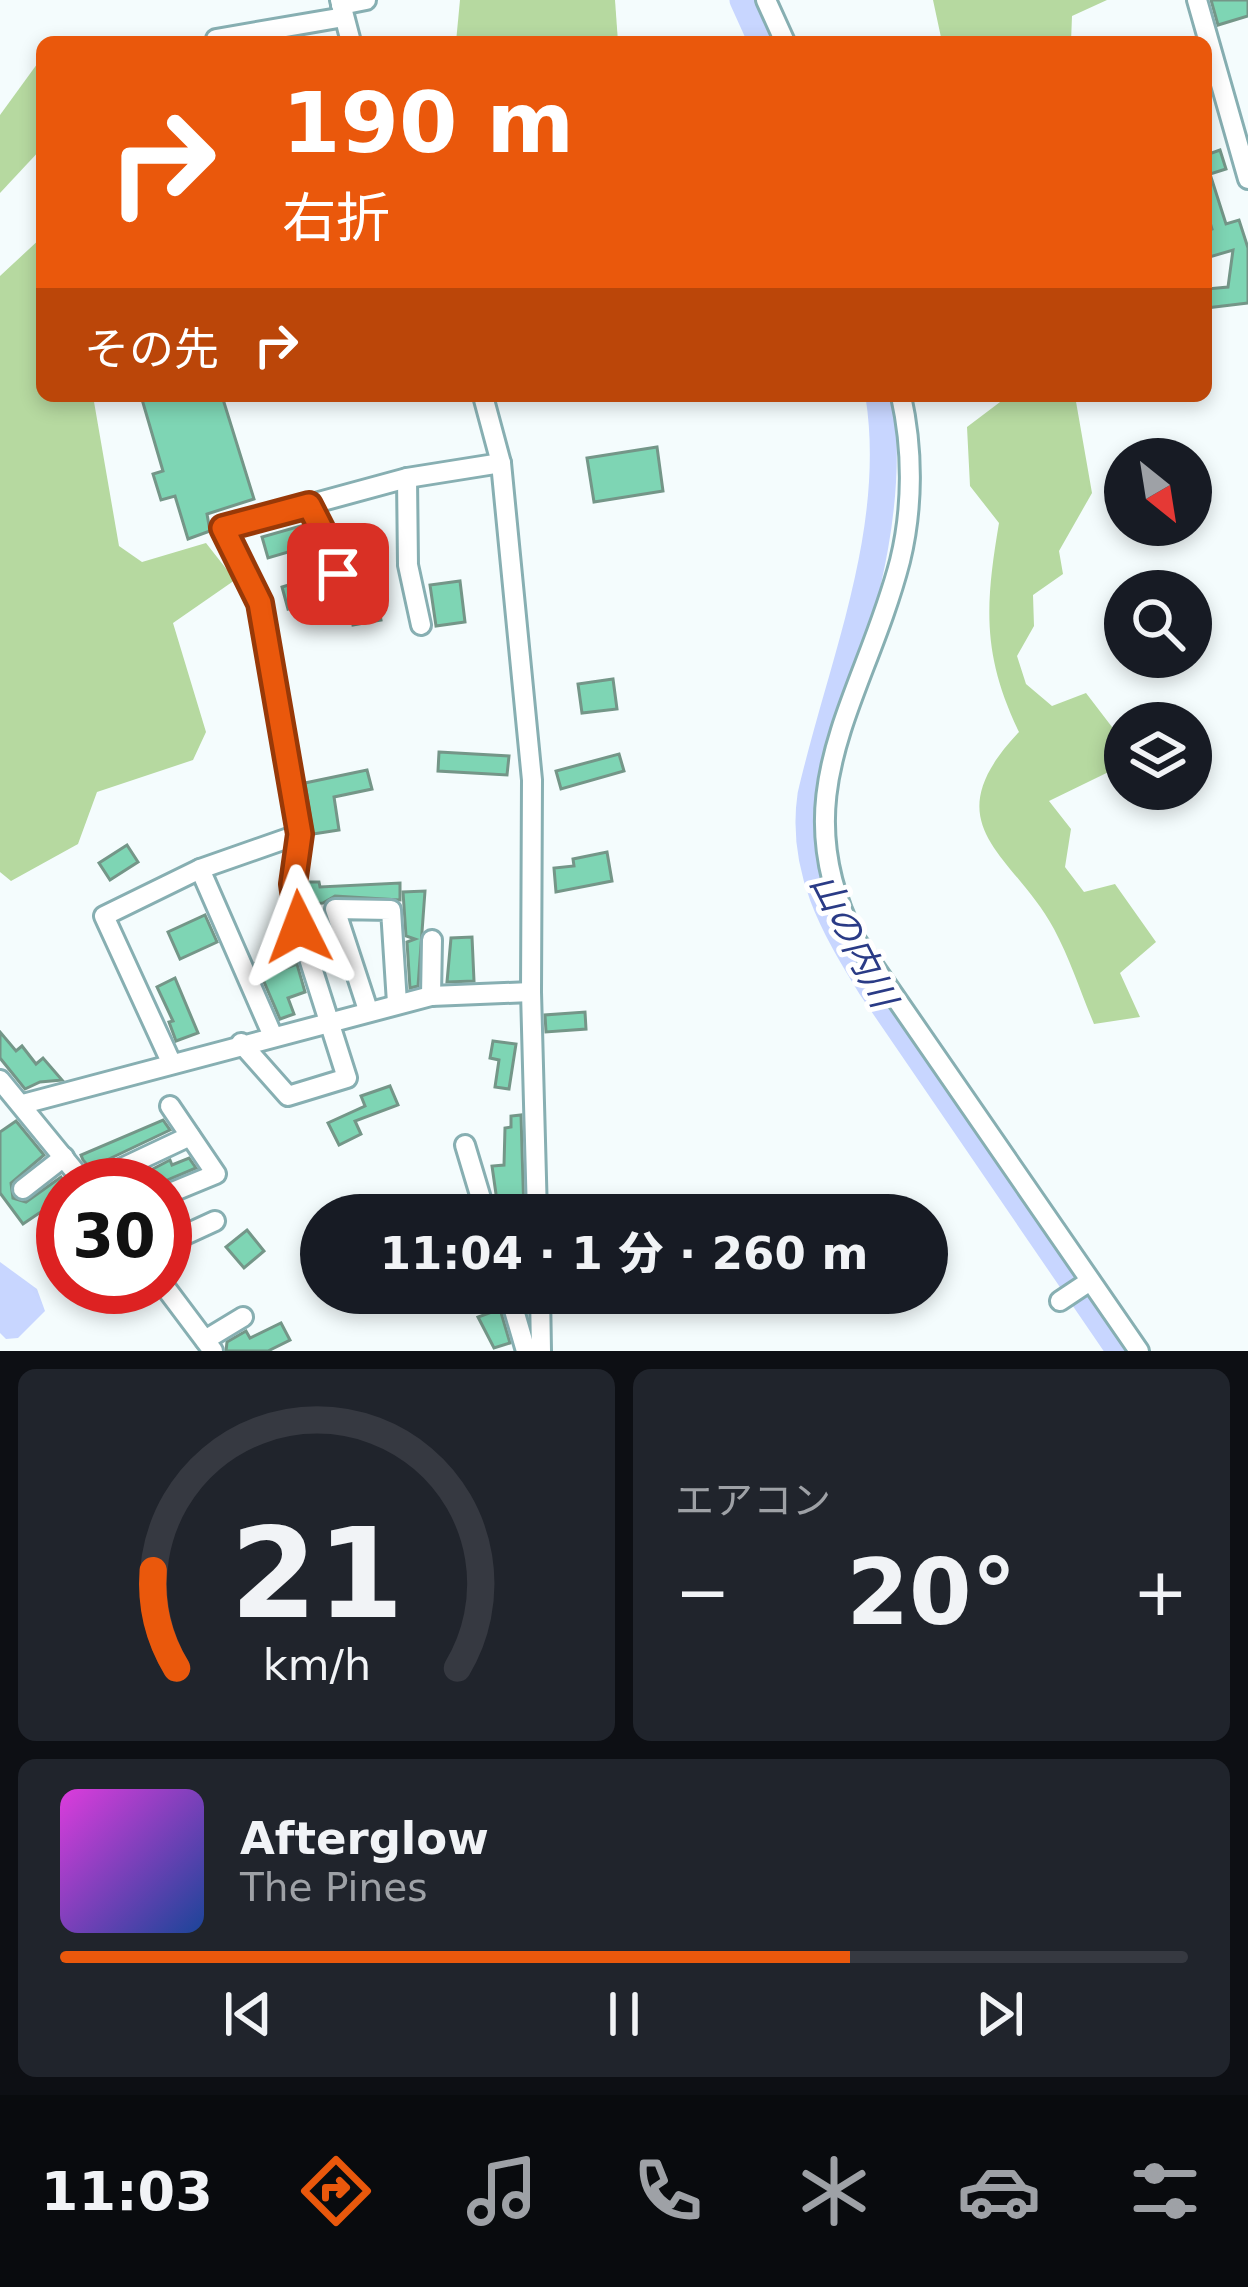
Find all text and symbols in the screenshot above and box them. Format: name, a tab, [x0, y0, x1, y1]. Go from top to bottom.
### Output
text: 190 m	[282, 74, 574, 172]
icon: right	[84, 84, 240, 240]
text: 右折	[282, 187, 390, 250]
icon: right	[243, 312, 309, 378]
text: その先	[84, 323, 219, 376]
north arrow	[1104, 438, 1212, 546]
map controls	[1104, 438, 1212, 810]
pin	[287, 523, 389, 625]
icon: arrive	[305, 541, 371, 607]
button: search	[1104, 570, 1212, 678]
button: layers	[1104, 702, 1212, 810]
position arrow	[236, 864, 362, 990]
water label: 山の内川	[803, 867, 906, 1017]
speed limit sign: 30	[36, 1158, 192, 1314]
text: 11:04 · 1 分 · 260 m	[380, 1227, 868, 1280]
text: エアコン	[675, 1478, 831, 1523]
text: 21	[230, 1501, 403, 1646]
text: 20°	[846, 1540, 1017, 1645]
text: −	[675, 1554, 730, 1631]
text: +	[1133, 1554, 1188, 1631]
text: km/h	[262, 1640, 371, 1690]
text: Afterglow	[240, 1812, 489, 1865]
text: The Pines	[240, 1865, 427, 1910]
icon: previous	[215, 1981, 281, 2047]
icon: pause	[591, 1981, 657, 2047]
icon: next	[967, 1981, 1033, 2047]
icon: directions	[294, 2149, 378, 2233]
icon: music	[460, 2149, 544, 2233]
icon: phone	[626, 2149, 710, 2233]
icon: climate	[792, 2149, 876, 2233]
icon: car	[957, 2149, 1041, 2233]
icon: filters	[1123, 2149, 1207, 2233]
text: 11:03	[41, 2160, 213, 2223]

